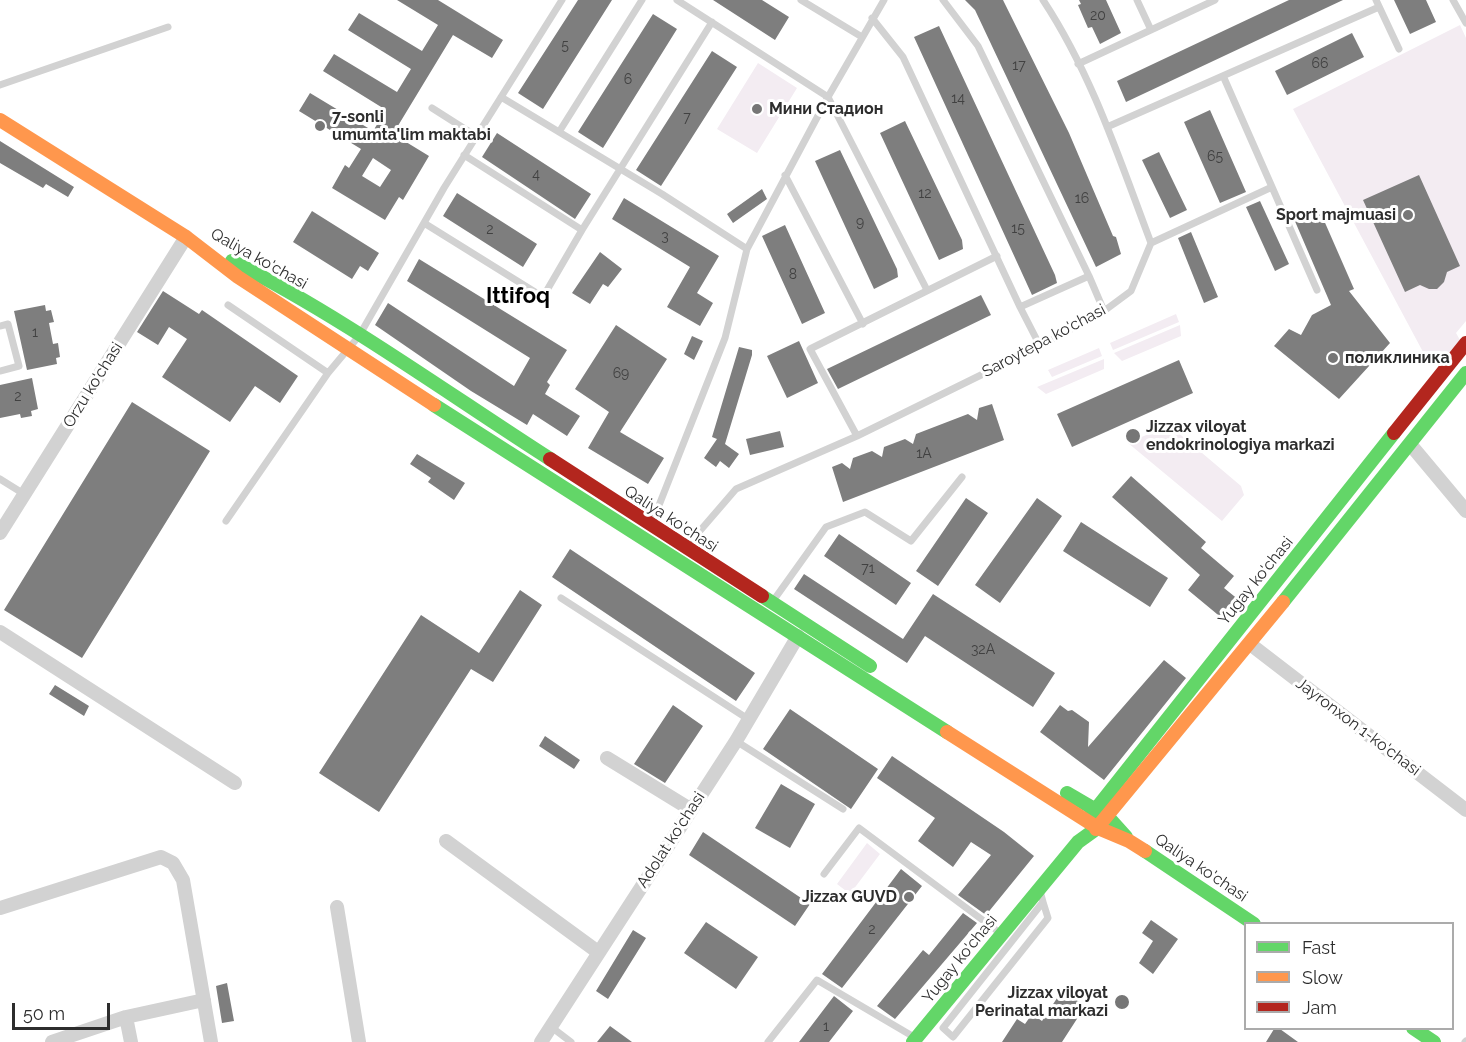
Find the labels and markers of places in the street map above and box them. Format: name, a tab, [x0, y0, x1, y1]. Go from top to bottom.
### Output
place label: Мини Стадион	[769, 99, 883, 119]
marker: Мини Стадион	[750, 102, 764, 116]
place label: 7-sonli umumta'lim maktabi	[332, 107, 491, 145]
marker: 7-sonli umumta'lim maktabi	[313, 119, 327, 133]
place label: Sport majmuasi	[1276, 205, 1396, 225]
marker: Sport majmuasi	[1401, 208, 1415, 222]
place label: поликлиника	[1345, 348, 1450, 368]
marker: поликлиника	[1326, 351, 1340, 365]
place label: Jizzax viloyat endokrinologiya markazi	[1146, 417, 1335, 455]
marker: Jizzax viloyat endokrinologiya markazi	[1124, 427, 1142, 445]
place label: Jizzax GUVD	[802, 887, 897, 907]
marker: Jizzax GUVD	[902, 890, 916, 904]
place label: Jizzax viloyat Perinatal markazi	[975, 983, 1108, 1021]
marker: Jizzax viloyat Perinatal markazi	[1113, 993, 1131, 1011]

